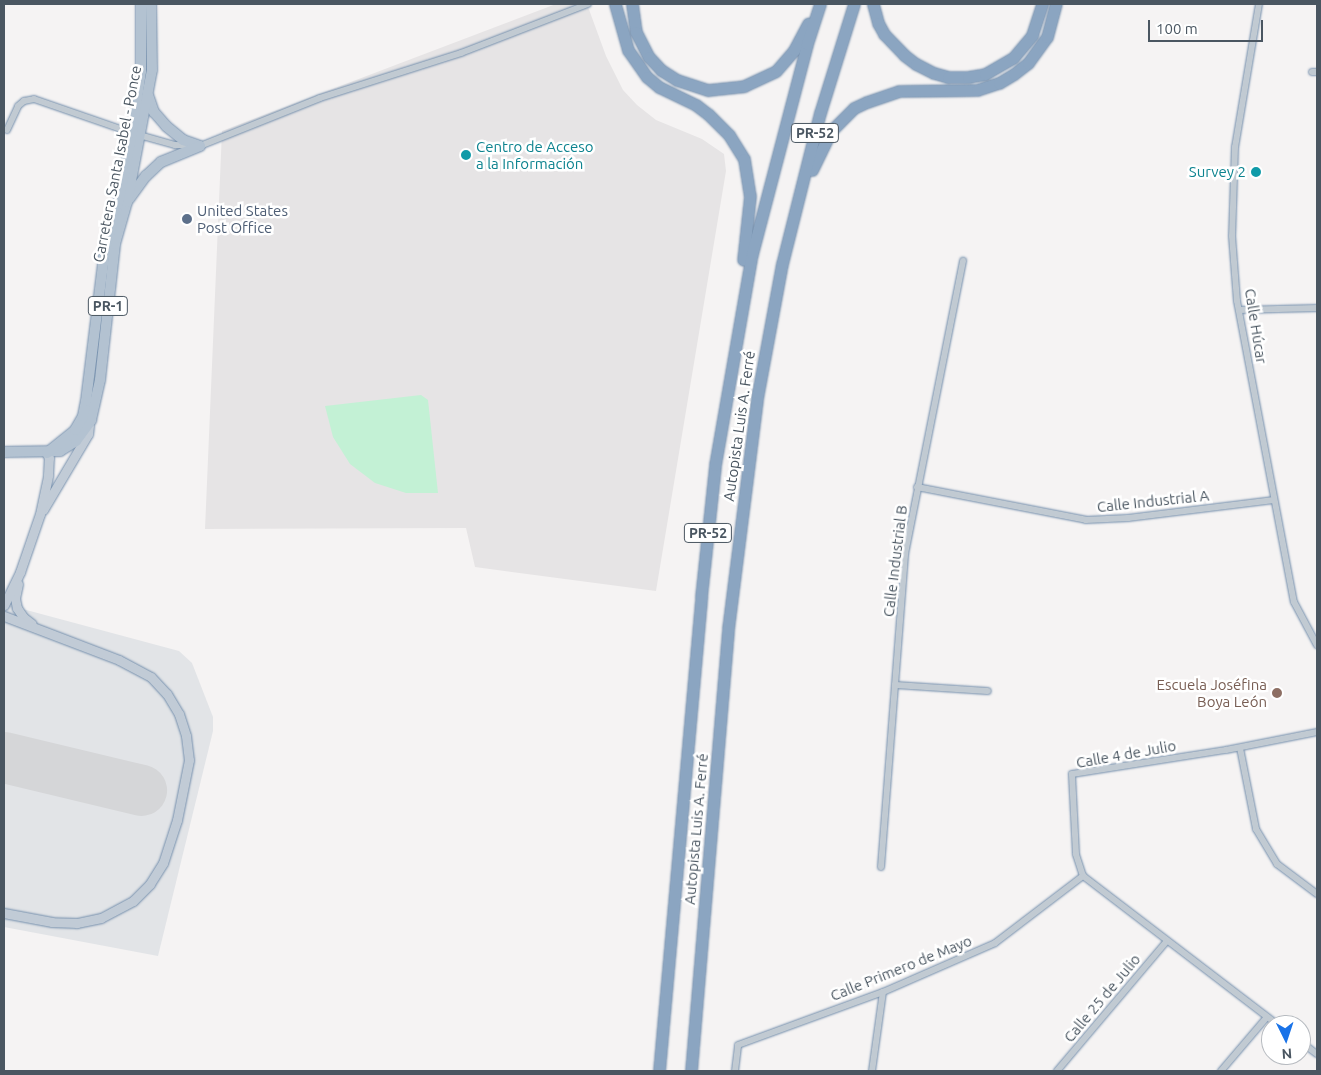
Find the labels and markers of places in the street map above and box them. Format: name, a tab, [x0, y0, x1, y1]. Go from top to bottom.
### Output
place label: Centro de Acceso a la Información	[476, 137, 593, 172]
marker: Centro de Acceso a la Información	[460, 149, 472, 161]
place label: Survey 2	[1189, 163, 1246, 181]
marker: Survey 2	[1250, 166, 1262, 178]
place label: United States Post Office	[197, 201, 288, 236]
marker: United States Post Office	[181, 213, 193, 225]
place label: Escuela Joséfina Boya León	[1157, 675, 1267, 710]
marker: Escuela Joséfina Boya León	[1271, 687, 1283, 699]

